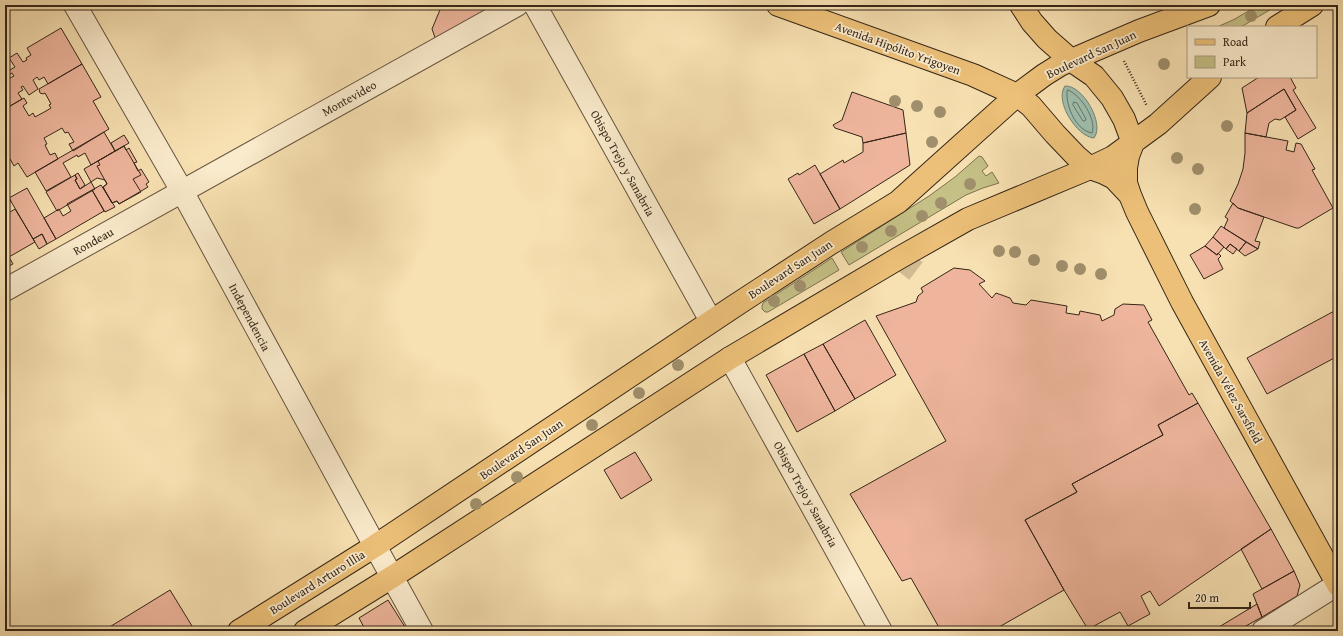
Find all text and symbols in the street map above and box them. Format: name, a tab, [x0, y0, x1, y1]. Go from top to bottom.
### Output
street label: Avenida Hipólito Yrigoyen	[833, 17, 963, 79]
street label: Boulevard San Juan	[1043, 26, 1139, 82]
legend	[1187, 26, 1317, 78]
text: Road	[1223, 33, 1249, 50]
text: Park	[1223, 53, 1247, 70]
street label: Montevideo	[319, 76, 379, 120]
street label: Obispo Trejo y Sanabria	[587, 107, 659, 219]
street label: Rondeau	[70, 223, 117, 259]
street label: Boulevard San Juan	[745, 235, 836, 303]
street label: Independencia	[225, 280, 275, 354]
street label: Avenida Vélez Sarsfield	[1195, 336, 1267, 447]
street label: Boulevard San Juan	[476, 415, 566, 483]
street label: Obispo Trejo y Sanabria	[770, 438, 842, 550]
street label: Boulevard Arturo Illia	[266, 546, 368, 618]
scale bar	[1189, 584, 1250, 610]
text: 20 m	[1195, 589, 1219, 606]

